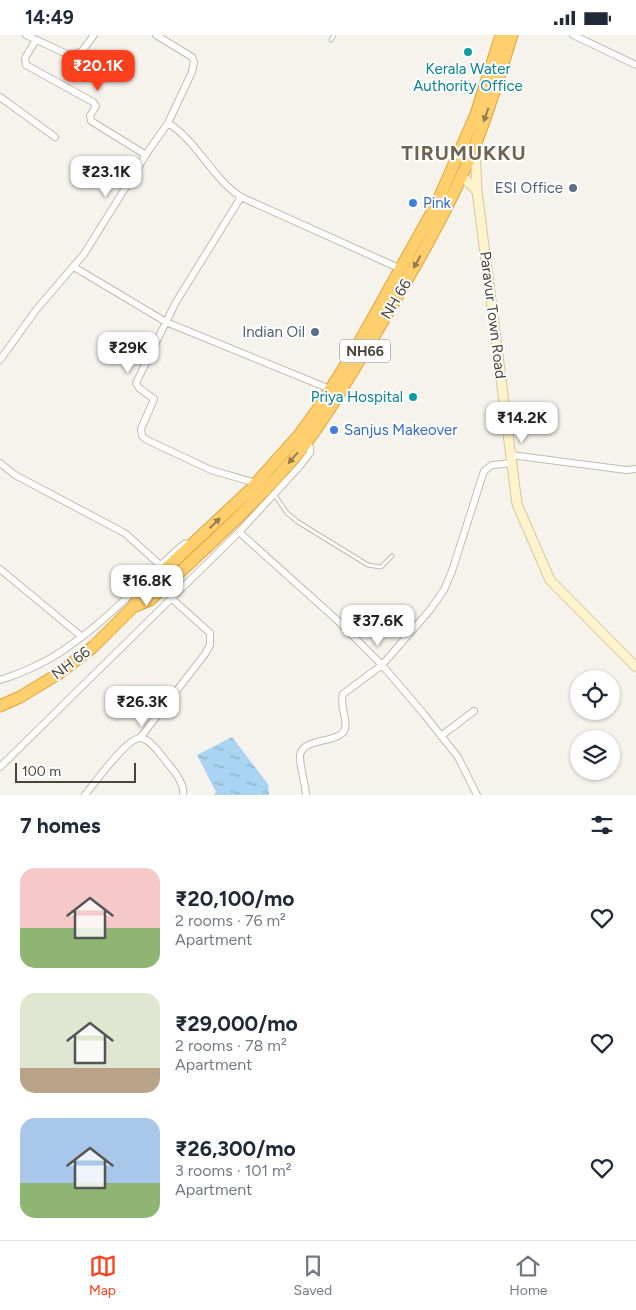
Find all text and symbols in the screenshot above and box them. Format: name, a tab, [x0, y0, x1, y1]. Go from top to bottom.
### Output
text: 14:49	[25, 6, 74, 29]
marker: Kerala Water Authority Office	[462, 46, 474, 58]
pin: ₹20.1K	[57, 50, 139, 92]
text: ₹20.1K	[73, 56, 123, 75]
place label: Kerala Water Authority Office	[413, 60, 523, 95]
one-way arrow	[482, 107, 489, 122]
district label: TIRUMUKKU	[401, 141, 527, 165]
pin: ₹23.1K	[65, 155, 147, 198]
text: ₹23.1K	[81, 162, 131, 181]
place label: ESI Office	[495, 179, 563, 197]
marker: ESI Office	[567, 182, 579, 194]
place label: Pink	[423, 194, 452, 212]
marker: Pink	[407, 197, 419, 209]
street label: Paravur Town Road	[476, 250, 510, 380]
one-way arrow	[413, 255, 422, 268]
street label: NH 66	[377, 275, 415, 322]
place label: Indian Oil	[242, 323, 305, 341]
marker: Indian Oil	[309, 326, 321, 338]
pin: ₹29K	[98, 331, 158, 374]
text: ₹29K	[109, 338, 147, 357]
road number: NH66	[340, 339, 390, 363]
place label: Priya Hospital	[311, 388, 403, 406]
marker: Priya Hospital	[407, 391, 419, 403]
pin: ₹14.2K	[481, 401, 563, 444]
text: ₹14.2K	[497, 408, 547, 427]
place label: Sanjus Makeover	[344, 421, 457, 439]
marker: Sanjus Makeover	[328, 424, 340, 436]
one-way arrow	[288, 451, 299, 464]
one-way arrow	[209, 517, 221, 529]
pin: ₹16.8K	[106, 565, 188, 607]
text: ₹16.8K	[122, 571, 172, 590]
pin: ₹37.6K	[337, 605, 419, 647]
text: ₹37.6K	[352, 611, 404, 630]
street label: NH 66	[48, 642, 94, 683]
map controls	[570, 670, 620, 780]
button: locate	[570, 670, 620, 720]
pin: ₹26.3K	[101, 685, 183, 728]
text: ₹26.3K	[116, 692, 168, 711]
button: layers	[570, 730, 620, 780]
scale bar	[15, 760, 136, 783]
text: 100 m	[22, 763, 61, 780]
icon: filters	[588, 811, 616, 839]
text: 7 homes	[20, 813, 101, 838]
text: ₹20,100/mo	[175, 886, 294, 911]
icon: home	[60, 888, 120, 948]
icon: heart	[588, 904, 616, 932]
text: 2 rooms · 76 m²	[175, 911, 286, 930]
text: Apartment	[175, 930, 252, 949]
text: ₹29,000/mo	[175, 1011, 298, 1036]
icon: home	[60, 1013, 120, 1073]
icon: heart	[588, 1029, 616, 1057]
text: 2 rooms · 78 m²	[175, 1036, 287, 1055]
text: Apartment	[175, 1055, 252, 1074]
text: ₹26,300/mo	[175, 1136, 296, 1161]
icon: home	[60, 1138, 120, 1198]
icon: heart	[588, 1154, 616, 1182]
text: 3 rooms · 101 m²	[175, 1161, 291, 1180]
text: Apartment	[175, 1180, 252, 1199]
tab: Map	[89, 1252, 117, 1299]
tab: Saved	[294, 1252, 332, 1299]
tab: Home	[509, 1252, 547, 1299]

